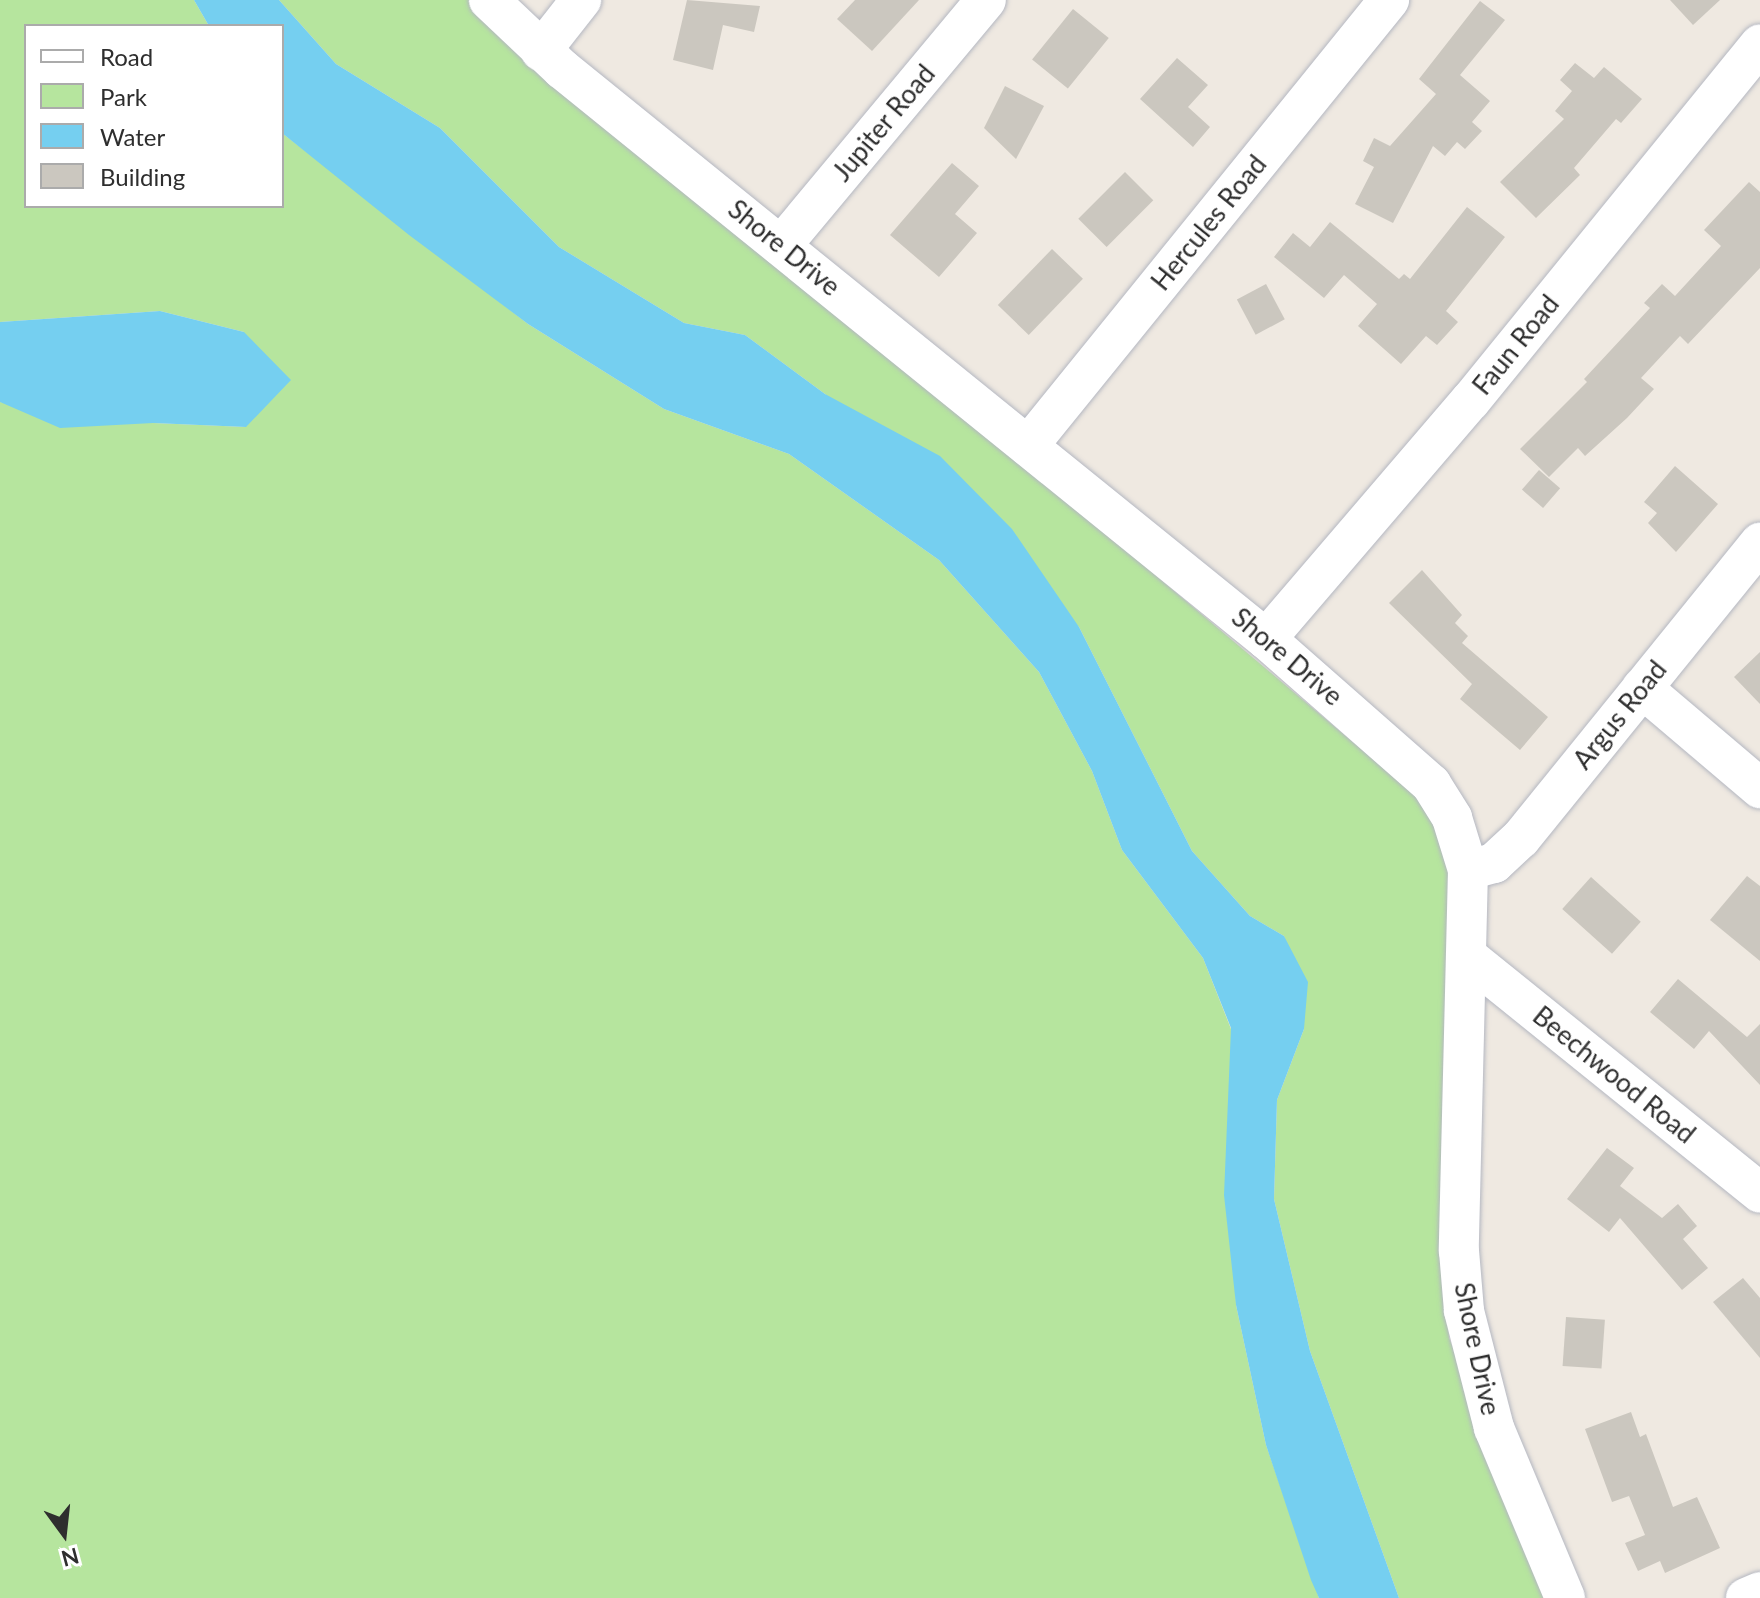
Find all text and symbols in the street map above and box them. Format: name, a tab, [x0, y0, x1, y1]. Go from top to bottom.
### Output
legend	[24, 24, 284, 208]
text: Road	[100, 42, 153, 71]
street label: Jupiter Road	[826, 58, 942, 188]
text: Park	[100, 82, 147, 111]
text: Water	[100, 122, 165, 151]
street label: Hercules Road	[1145, 149, 1273, 297]
text: Building	[100, 162, 185, 191]
street label: Shore Drive	[722, 194, 846, 302]
street label: Faun Road	[1466, 289, 1566, 401]
street label: Shore Drive	[1225, 602, 1349, 712]
street label: Argus Road	[1567, 655, 1673, 775]
street label: Beechwood Road	[1527, 1000, 1701, 1150]
street label: Shore Drive	[1448, 1280, 1506, 1418]
north arrow	[24, 1494, 104, 1574]
text: N	[59, 1542, 82, 1573]

